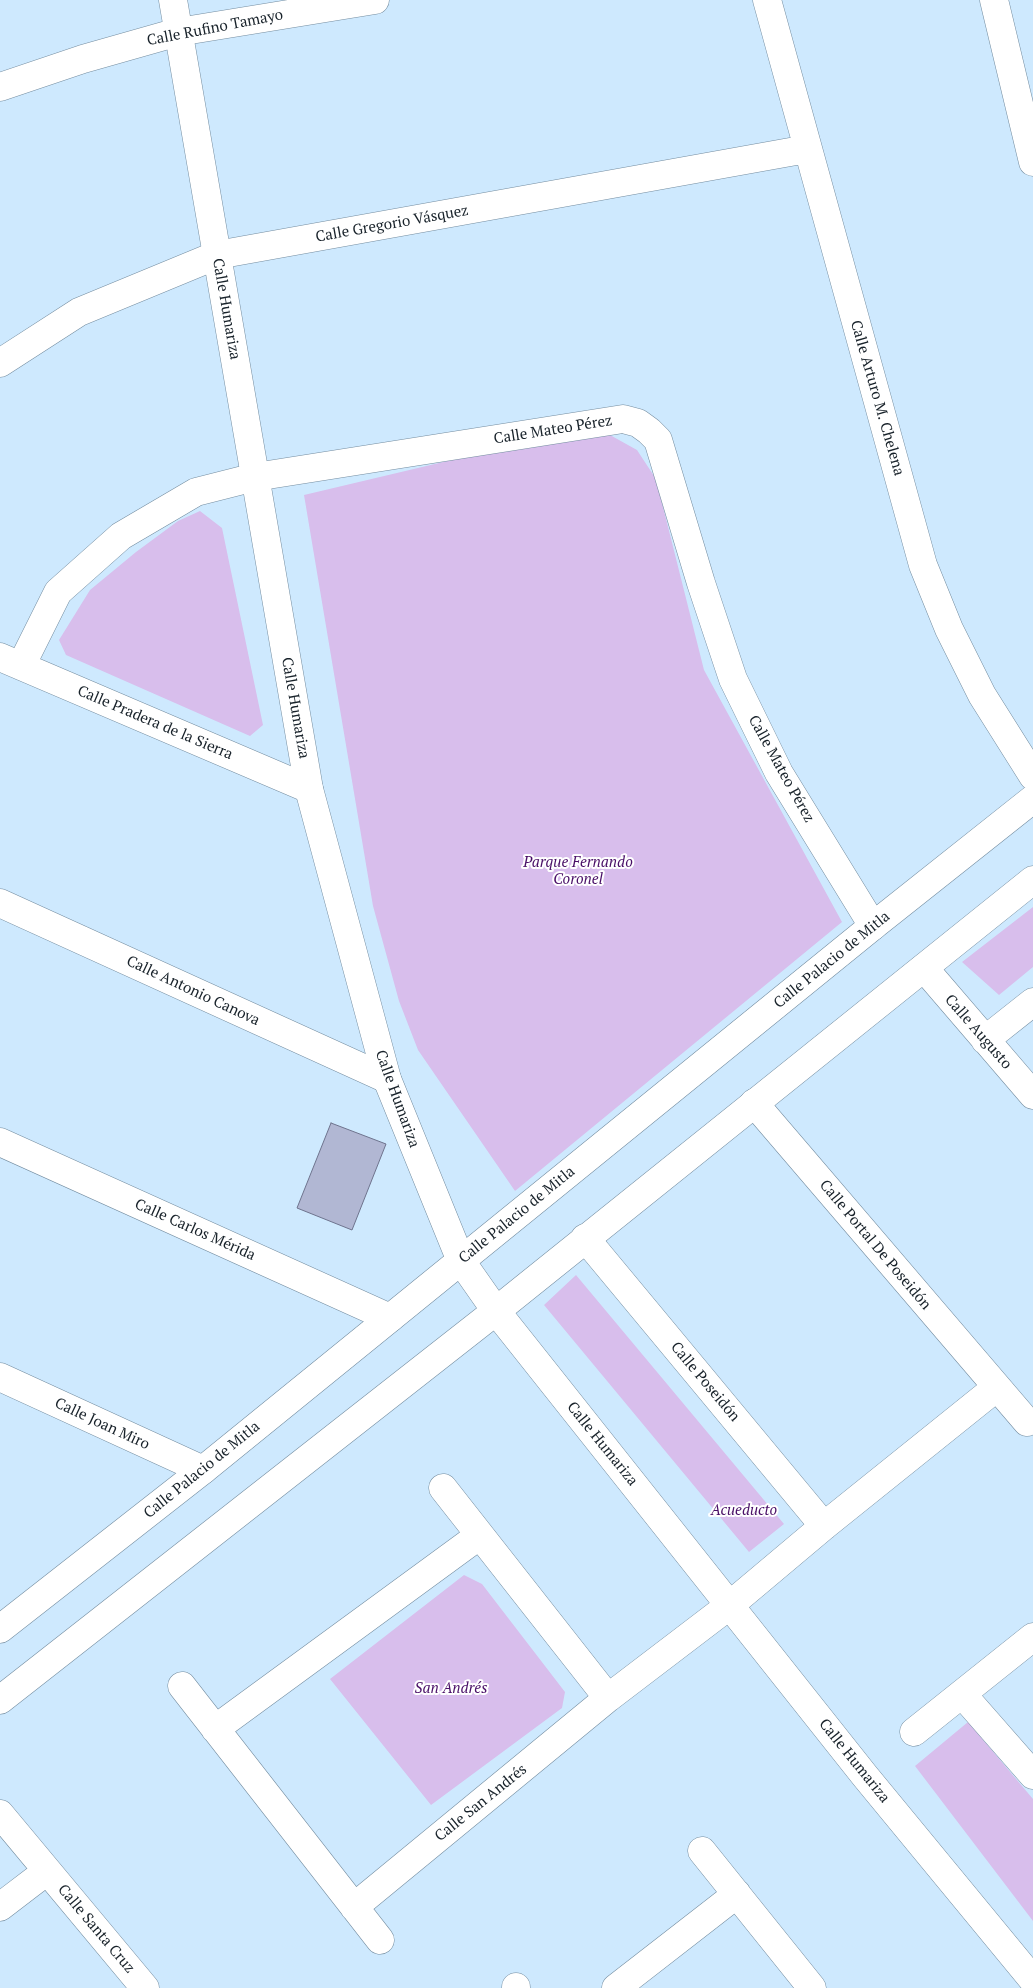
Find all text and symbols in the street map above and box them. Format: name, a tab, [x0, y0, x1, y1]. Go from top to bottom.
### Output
street label: Calle Rufino Tamayo	[146, 6, 284, 50]
street label: Calle Gregorio Vásquez	[314, 202, 470, 246]
street label: Calle Humariza	[208, 257, 244, 361]
street label: Calle Arturo M. Chelena	[846, 318, 908, 478]
street label: Calle Mateo Pérez	[493, 412, 613, 448]
street label: Calle Humariza	[277, 656, 313, 760]
street label: Calle Pradera de la Sierra	[75, 682, 235, 764]
street label: Calle Mateo Pérez	[744, 712, 818, 826]
park label: Parque Fernando Coronel	[523, 854, 633, 889]
street label: Calle Palacio de Mitla	[770, 908, 894, 1012]
street label: Calle Antonio Canova	[123, 952, 263, 1030]
street label: Calle Augusto	[941, 991, 1015, 1073]
street label: Calle Humariza	[371, 1048, 423, 1150]
street label: Calle Palacio de Mitla	[455, 1163, 579, 1267]
street label: Calle Portal De Poseidón	[815, 1176, 935, 1314]
street label: Calle Carlos Mérida	[132, 1195, 258, 1265]
street label: Calle Poseidón	[667, 1339, 743, 1425]
street label: Calle Joan Miro	[52, 1394, 152, 1454]
street label: Calle Humariza	[563, 1398, 641, 1490]
street label: Calle Palacio de Mitla	[140, 1418, 264, 1522]
park label: Acueducto	[711, 1502, 777, 1520]
park label: San Andrés	[415, 1680, 487, 1698]
street label: Calle Humariza	[815, 1715, 893, 1807]
street label: Calle San Andrés	[431, 1760, 531, 1846]
street label: Calle Santa Cruz	[54, 1881, 138, 1977]

